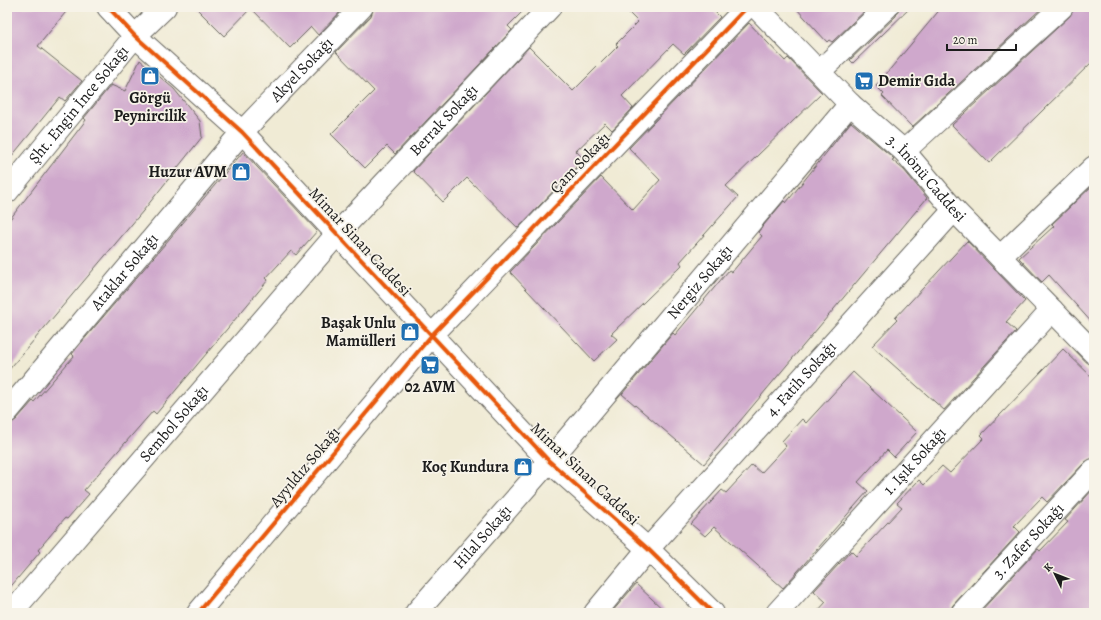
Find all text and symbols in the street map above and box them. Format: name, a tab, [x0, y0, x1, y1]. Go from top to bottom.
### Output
scale bar	[947, 26, 1016, 52]
street label: Akyel Sokağı	[265, 32, 338, 108]
text: 20 m	[953, 32, 977, 48]
street label: Şht. Engin İnce Sokağı	[23, 41, 134, 169]
shop icon: Görgü Peynircilik	[139, 65, 161, 87]
supermarket icon: Demir Gıda	[853, 70, 875, 92]
place label: Demir Gıda	[878, 70, 956, 92]
street label: Berrak Sokağı	[405, 79, 483, 161]
place label: Görgü Peynircilik	[114, 87, 187, 127]
street label: Çam Sokağı	[545, 127, 615, 199]
street label: 3. İnönü Caddesi	[882, 130, 971, 227]
place label: Huzur AVM	[149, 161, 228, 183]
shop icon: Huzur AVM	[230, 161, 252, 183]
street label: Mimar Sinan Caddesi	[304, 183, 416, 301]
street label: Ataklar Sokağı	[85, 229, 163, 316]
street label: Nergiz Sokağı	[662, 240, 738, 324]
place label: Başak Unlu Mamülleri	[321, 312, 396, 352]
shop icon: Başak Unlu Mamülleri	[399, 321, 421, 343]
street label: 4. Fatih Sokağı	[761, 336, 841, 422]
supermarket icon: 02 AVM	[419, 354, 441, 376]
place label: 02 AVM	[404, 376, 456, 398]
street label: Sembol Sokağı	[135, 380, 214, 467]
street label: Mimar Sinan Caddesi	[526, 418, 644, 530]
street label: Ayyıldız Sokağı	[264, 422, 345, 513]
street label: 1. Işık Sokağı	[878, 422, 951, 500]
place label: Koç Kundura	[422, 456, 509, 478]
shop icon: Koç Kundura	[512, 456, 534, 478]
street label: 3. Zafer Sokağı	[988, 498, 1069, 584]
street label: Hilal Sokağı	[448, 500, 517, 574]
north arrow	[1035, 554, 1075, 594]
text: K	[1040, 559, 1057, 575]

